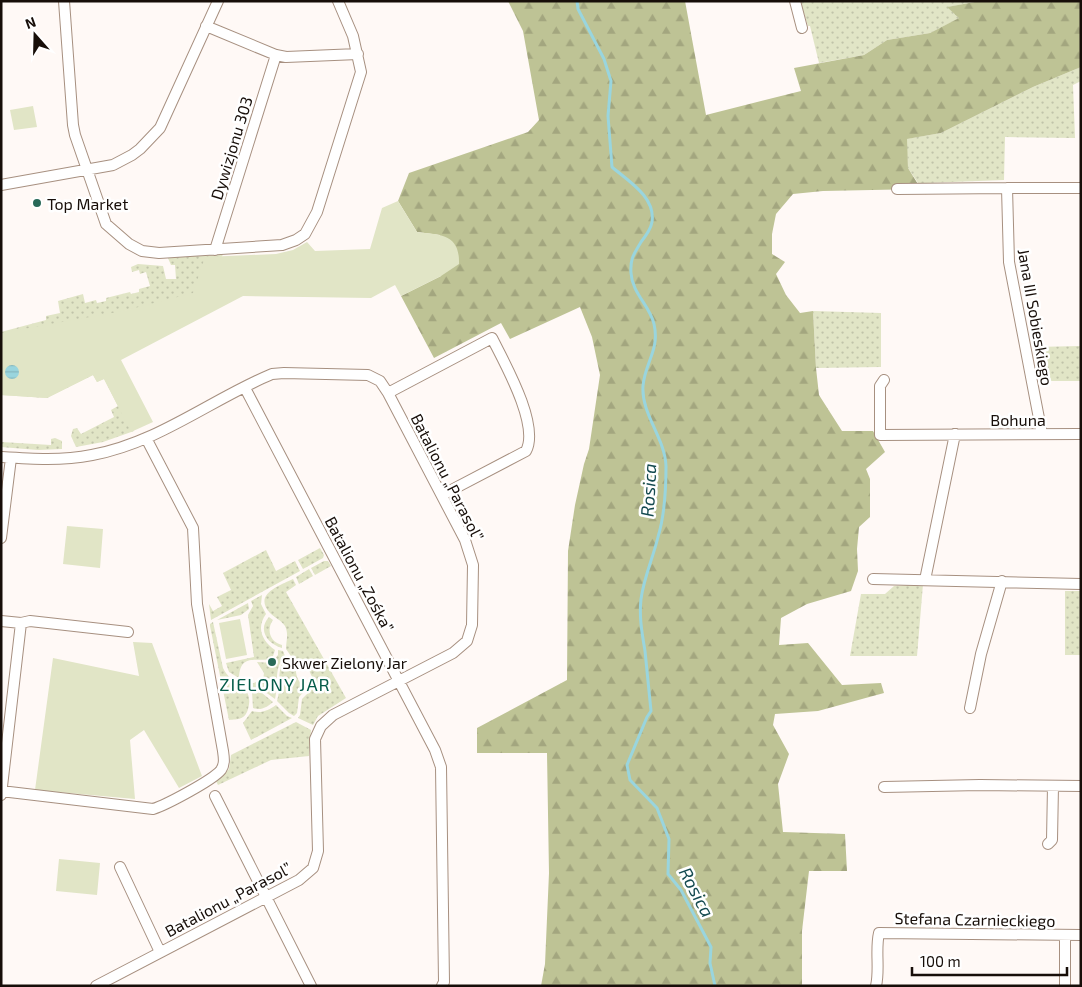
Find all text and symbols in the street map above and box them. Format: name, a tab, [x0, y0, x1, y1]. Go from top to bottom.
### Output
north arrow	[10, 10, 60, 60]
text: N	[23, 13, 38, 32]
street label: Dywizjonu 303	[206, 94, 257, 202]
place label: Top Market	[47, 194, 128, 213]
marker: Top Market	[31, 197, 43, 209]
street label: Jana III Sobieskiego	[1015, 247, 1057, 387]
street label: Batalionu „Parasol”	[408, 410, 488, 544]
street label: Bohuna	[990, 410, 1046, 429]
water label: Rosica	[636, 463, 660, 517]
street label: Batalionu „Zośka”	[322, 513, 398, 635]
place label: Skwer Zielony Jar	[282, 653, 408, 672]
marker: Skwer Zielony Jar	[266, 656, 278, 668]
district label: ZIELONY JAR	[219, 673, 331, 695]
street label: Batalionu „Parasol”	[162, 858, 294, 940]
water label: Rosica	[675, 863, 719, 921]
street label: Stefana Czarnieckiego	[894, 908, 1056, 930]
scale bar	[912, 944, 1067, 976]
text: 100 m	[920, 952, 961, 970]

